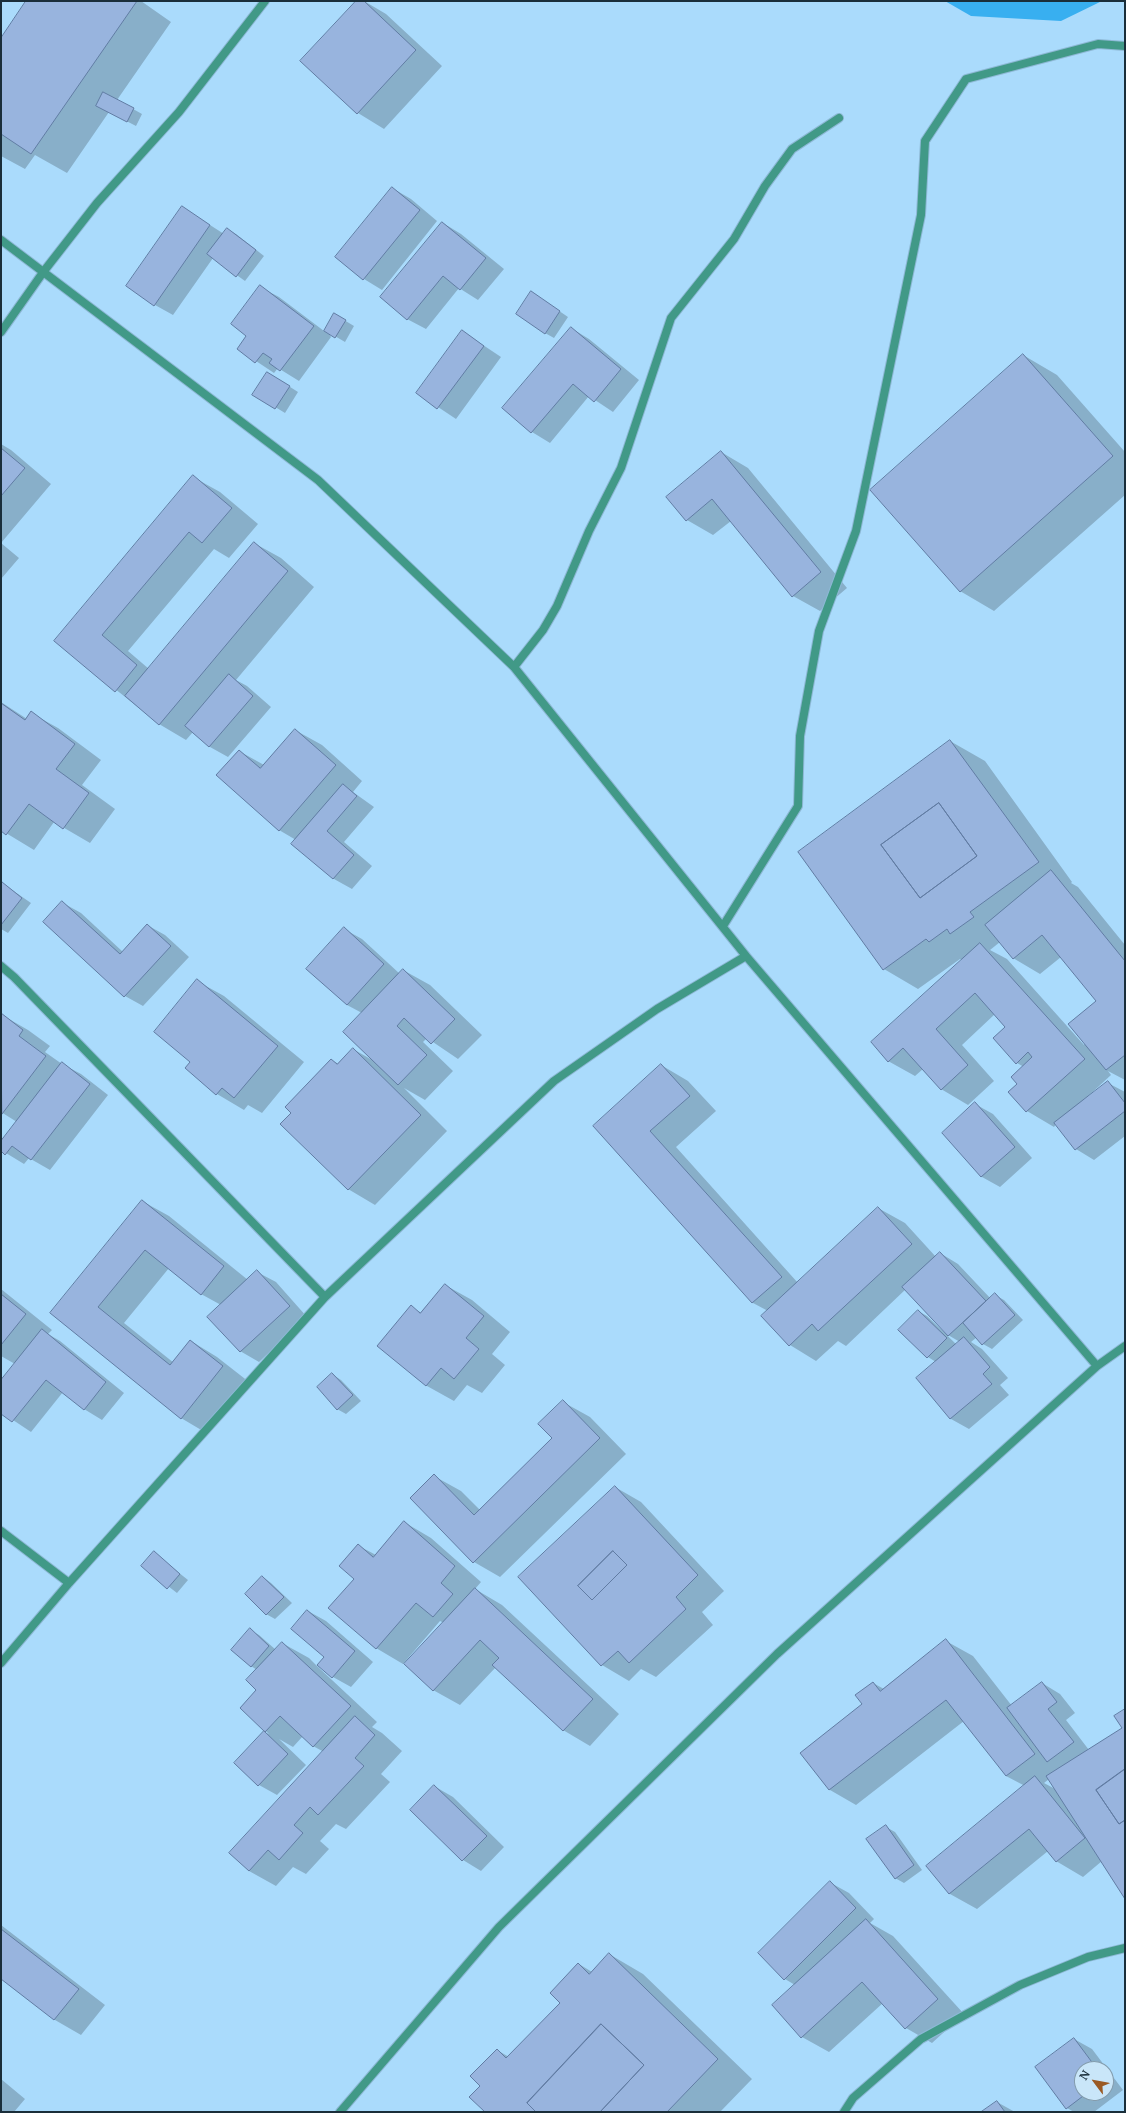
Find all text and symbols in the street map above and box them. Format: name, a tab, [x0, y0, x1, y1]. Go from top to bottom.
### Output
north arrow	[1074, 2061, 1114, 2101]
text: N	[1076, 2068, 1093, 2083]

